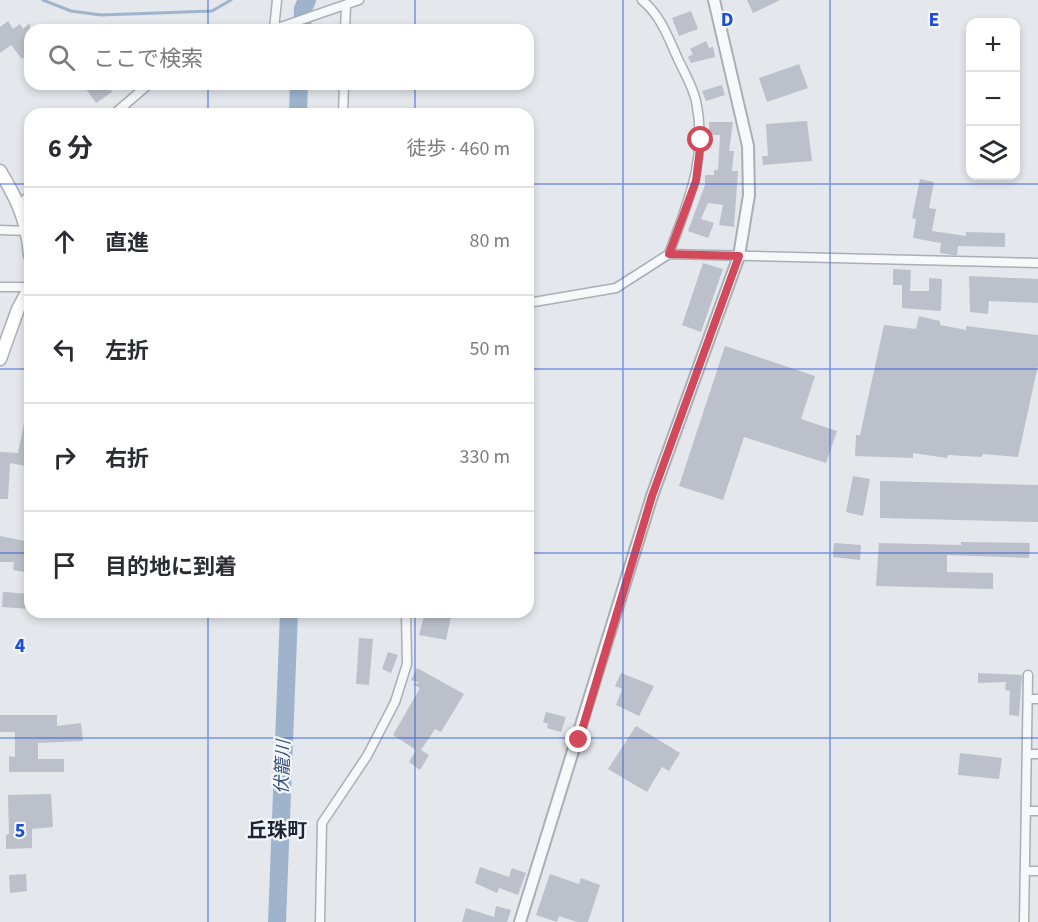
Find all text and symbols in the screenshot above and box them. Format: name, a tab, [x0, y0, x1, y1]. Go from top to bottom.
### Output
text: D	[721, 6, 733, 34]
text: E	[929, 6, 939, 34]
map controls	[966, 18, 1020, 180]
button: +	[966, 18, 1020, 72]
search box	[24, 24, 534, 90]
icon: search	[45, 41, 78, 74]
text: ここで検索	[93, 43, 203, 75]
button: −	[966, 72, 1020, 126]
route start	[687, 126, 713, 152]
button: layers	[966, 126, 1020, 180]
text: 6 分	[48, 130, 93, 167]
text: 徒歩 · 460 m	[407, 135, 510, 163]
icon: ahead	[48, 225, 81, 258]
text: 直進	[105, 227, 149, 259]
text: 80 m	[470, 227, 510, 255]
icon: left	[48, 333, 81, 366]
text: 左折	[105, 335, 149, 367]
text: 50 m	[470, 335, 510, 363]
icon: right	[48, 441, 81, 474]
text: 右折	[105, 443, 149, 475]
text: 330 m	[460, 443, 510, 471]
icon: arrive	[48, 549, 81, 582]
text: 目的地に到着	[105, 551, 237, 583]
text: 4	[15, 632, 26, 660]
route end	[565, 726, 591, 752]
water label: 伏籠川	[270, 738, 297, 794]
text: 5	[15, 817, 25, 845]
district label: 丘珠町	[247, 817, 307, 845]

